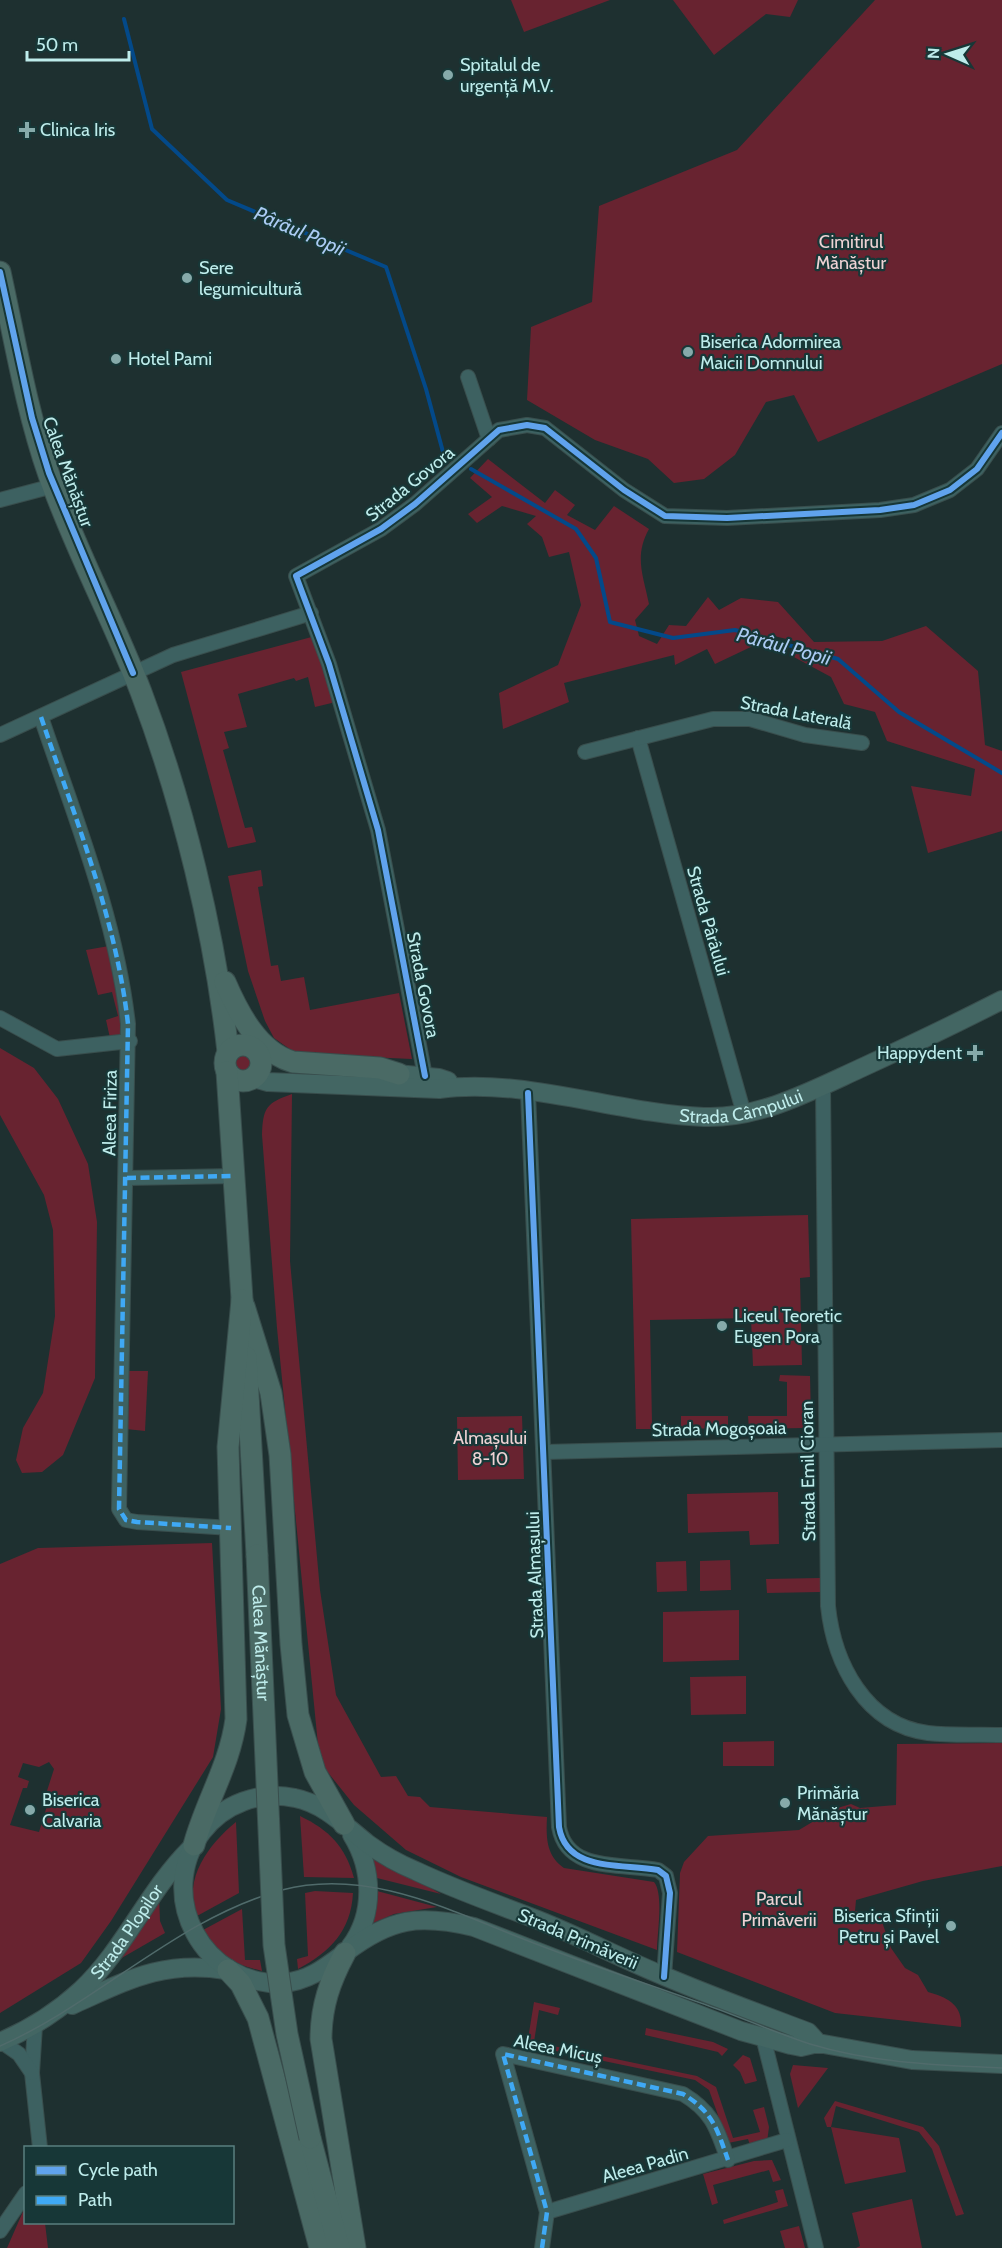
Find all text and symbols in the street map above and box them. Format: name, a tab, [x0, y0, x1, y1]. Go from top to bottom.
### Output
scale bar	[27, 24, 129, 62]
north arrow	[918, 24, 978, 84]
text: 50 m	[36, 34, 78, 56]
text: N	[924, 47, 943, 59]
place label: Spitalul de urgență M.V.	[460, 54, 554, 98]
marker: Spitalul de urgență M.V.	[441, 68, 455, 82]
place label: Clinica Iris	[40, 119, 115, 141]
marker: Clinica Iris	[18, 121, 36, 139]
water label: Pârâul Popii	[251, 201, 350, 261]
park label: Cimitirul Mănăștur	[816, 231, 887, 275]
place label: Sere legumicultură	[199, 257, 302, 300]
marker: Sere legumicultură	[180, 271, 194, 285]
place label: Biserica Adormirea Maicii Domnului	[700, 331, 841, 374]
marker: Biserica Adormirea Maicii Domnului	[681, 345, 695, 359]
place label: Hotel Pami	[128, 348, 212, 370]
marker: Hotel Pami	[109, 352, 123, 366]
street label: Calea Mănăștur	[37, 414, 98, 531]
street label: Strada Govora	[361, 441, 459, 526]
water label: Pârâul Popii	[734, 622, 834, 670]
street label: Strada Laterală	[738, 691, 854, 735]
street label: Strada Pârâului	[682, 864, 734, 978]
street label: Strada Govora	[402, 930, 444, 1040]
place label: Happydent	[877, 1042, 962, 1064]
marker: Happydent	[966, 1044, 984, 1062]
street label: Aleea Firiza	[98, 1069, 122, 1156]
street label: Strada Câmpului	[678, 1085, 806, 1128]
place label: Liceul Teoretic Eugen Pora	[734, 1305, 842, 1348]
marker: Liceul Teoretic Eugen Pora	[715, 1319, 729, 1333]
street label: Strada Emil Cioran	[796, 1401, 820, 1541]
street label: Strada Mogoșoaia	[651, 1417, 787, 1442]
park label: Almașului 8-10	[453, 1427, 527, 1470]
street label: Strada Almașului	[522, 1511, 549, 1639]
street label: Calea Mănăștur	[247, 1584, 274, 1702]
place label: Primăria Mănăștur	[797, 1782, 868, 1826]
place label: Biserica Calvaria	[42, 1789, 102, 1832]
marker: Primăria Mănăștur	[778, 1796, 792, 1810]
marker: Biserica Calvaria	[23, 1803, 37, 1817]
street label: Strada Plopilor	[86, 1880, 168, 1984]
park label: Parcul Primăverii	[742, 1888, 817, 1931]
street label: Strada Primăverii	[515, 1904, 641, 1974]
place label: Biserica Sfinții Petru și Pavel	[834, 1905, 940, 1949]
marker: Biserica Sfinții Petru și Pavel	[944, 1919, 958, 1933]
street label: Aleea Micuș	[512, 2030, 604, 2069]
street label: Aleea Padin	[599, 2142, 691, 2188]
legend	[24, 2146, 234, 2224]
text: Cycle path	[78, 2159, 158, 2181]
text: Path	[78, 2189, 112, 2211]

